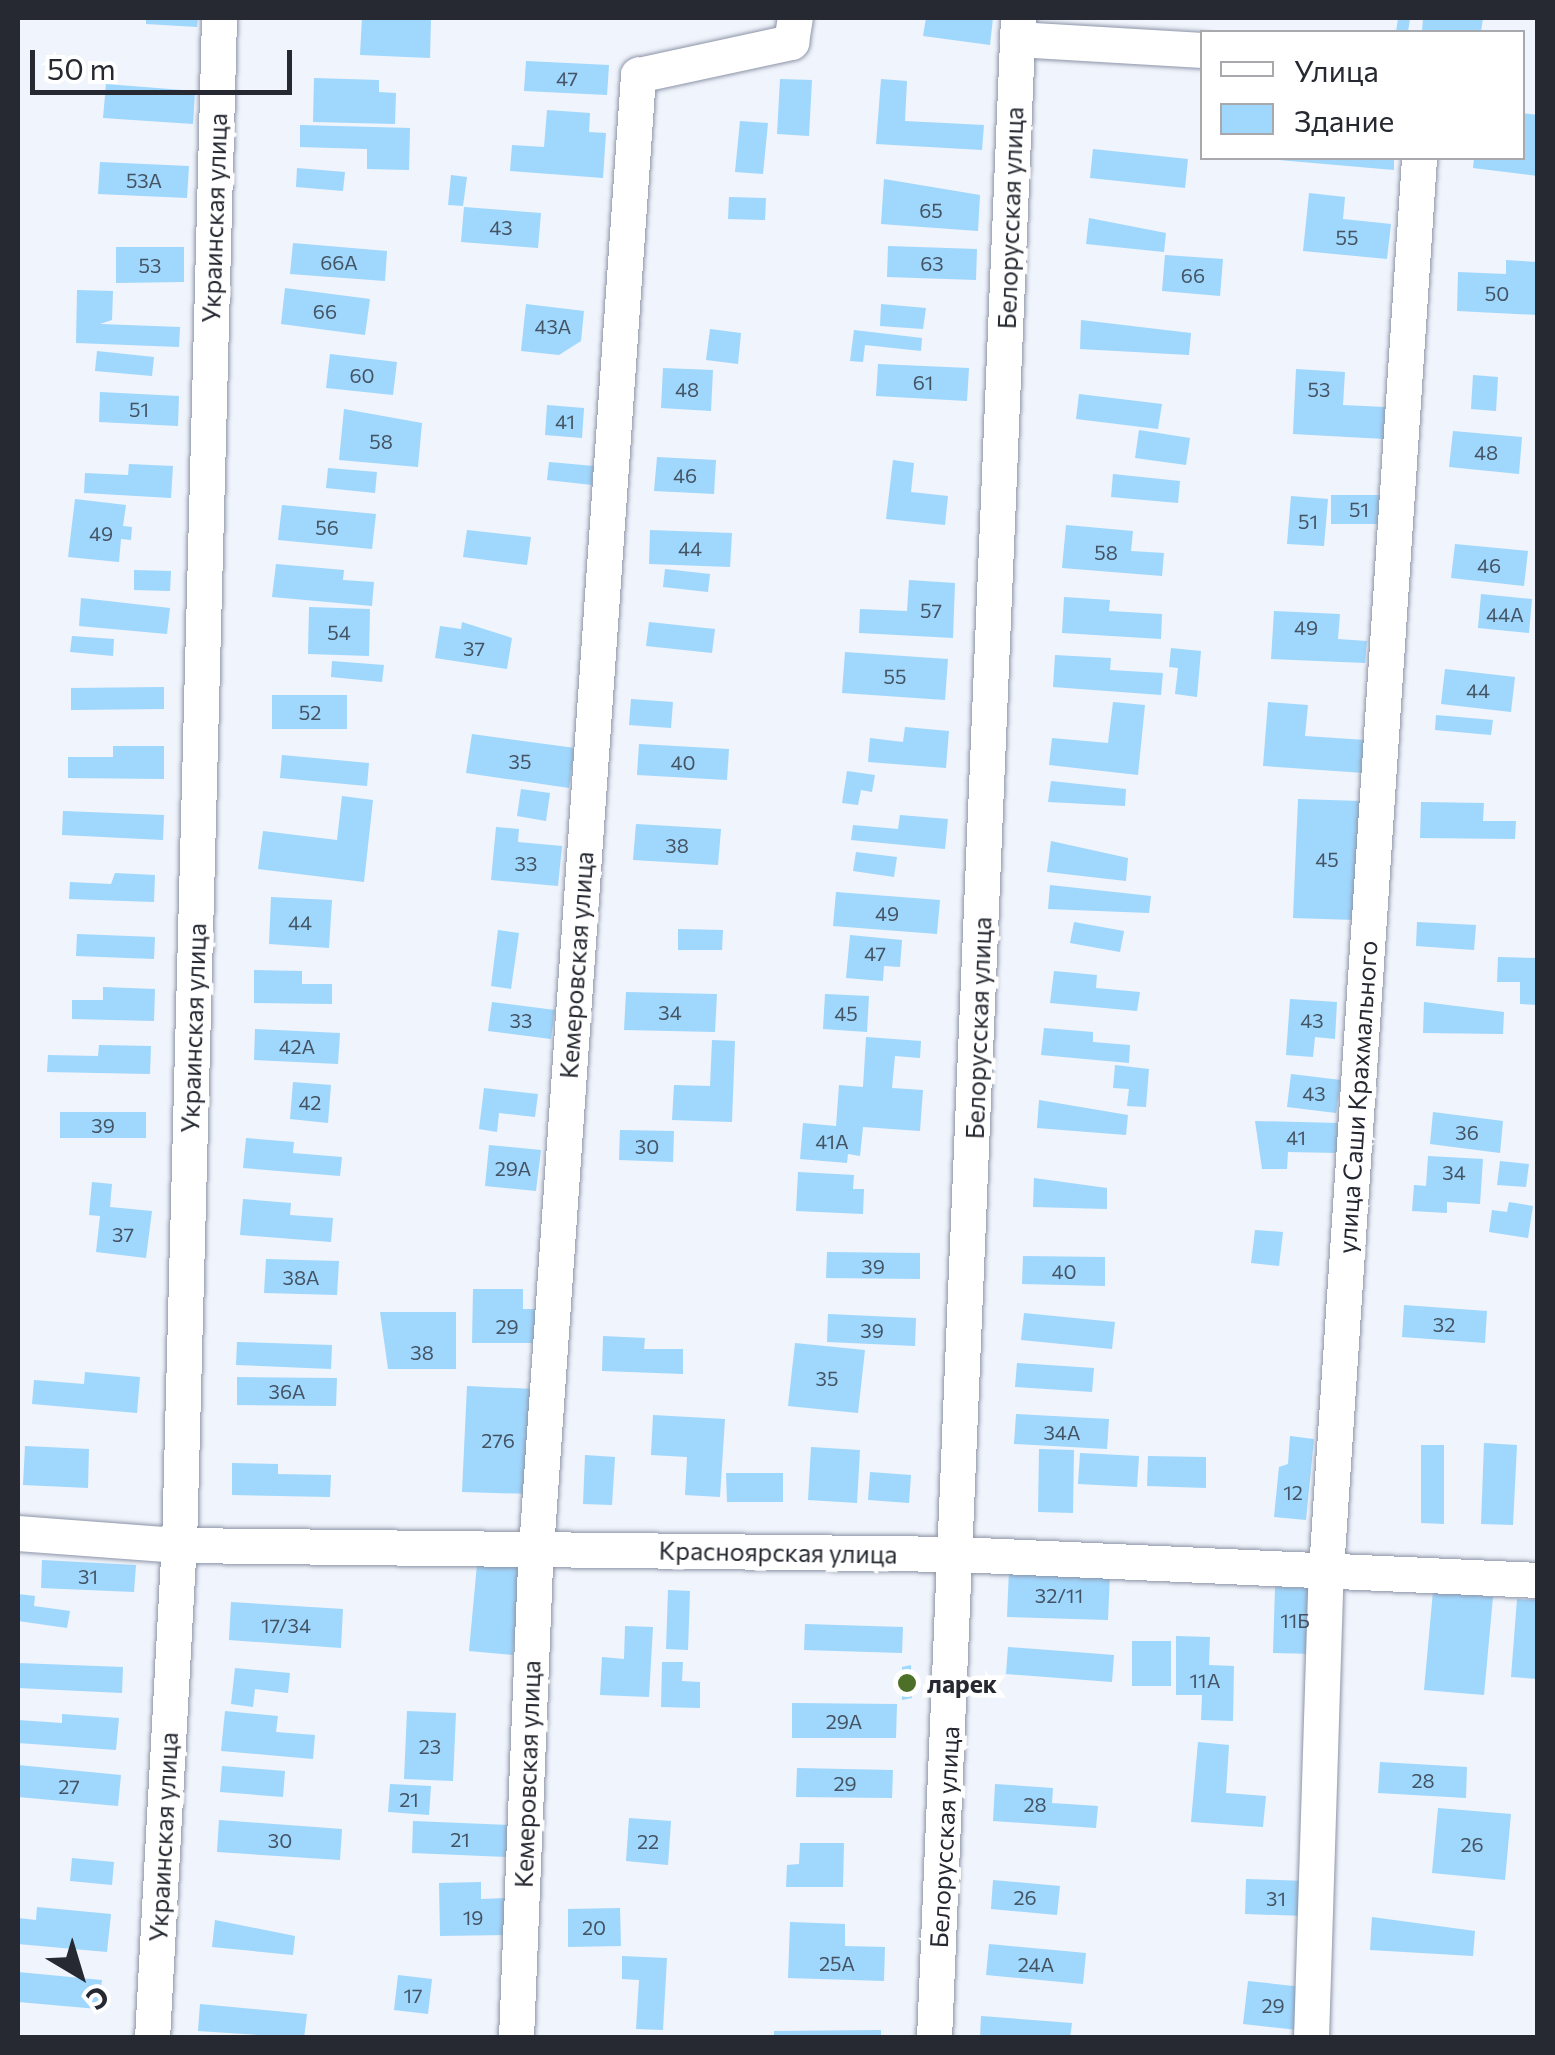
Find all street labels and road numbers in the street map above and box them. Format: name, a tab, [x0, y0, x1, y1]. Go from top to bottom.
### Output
street label: Белорусская улица	[991, 106, 1029, 330]
street label: Украинская улица	[195, 113, 233, 323]
street label: Кемеровская улица	[553, 850, 599, 1080]
street label: Белорусская улица	[959, 916, 997, 1140]
street label: Украинская улица	[174, 923, 212, 1133]
street label: улица Саши Крахмального	[1331, 939, 1383, 1255]
street label: Красноярская улица	[658, 1535, 898, 1569]
street label: Кемеровская улица	[508, 1660, 546, 1888]
street label: Белорусская улица	[923, 1725, 965, 1949]
street label: Украинская улица	[143, 1731, 183, 1943]

